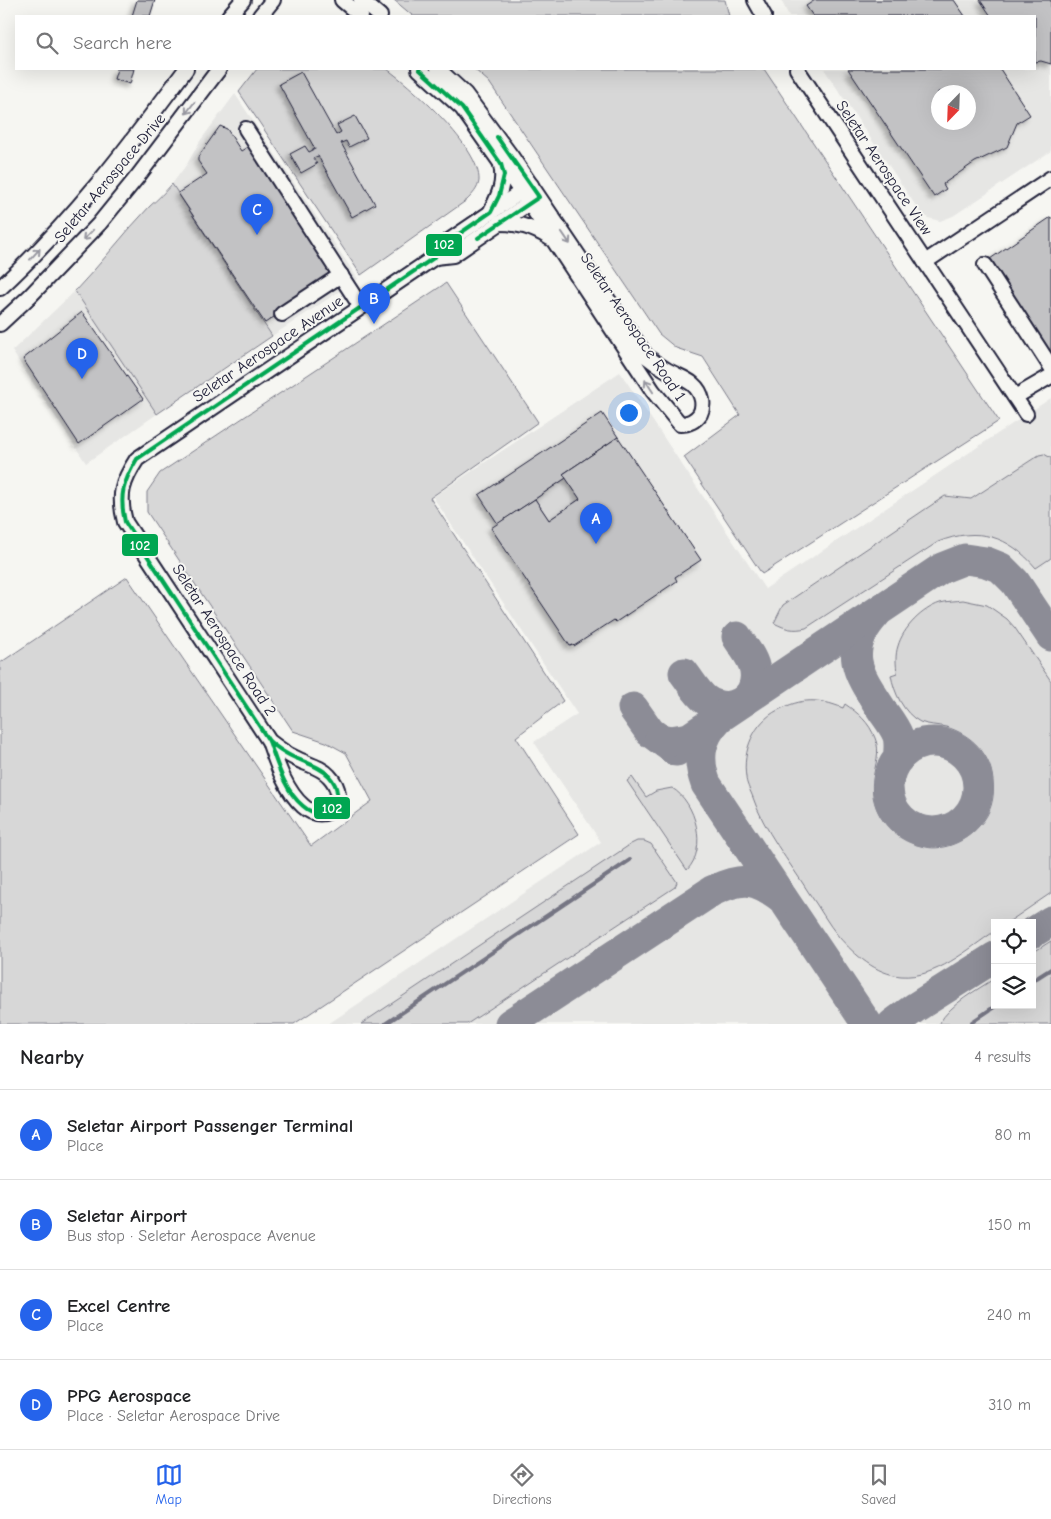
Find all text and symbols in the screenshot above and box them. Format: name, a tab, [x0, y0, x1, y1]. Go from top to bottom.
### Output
search box	[15, 15, 1036, 70]
icon: search	[33, 29, 61, 57]
text: Search here	[73, 32, 172, 54]
north arrow	[931, 85, 976, 130]
street label: Seletar Aerospace View	[832, 97, 936, 239]
one-way arrow	[184, 101, 195, 114]
street label: Seletar Aerospace Drive	[51, 110, 169, 246]
pin: C	[241, 194, 273, 235]
one-way arrow	[83, 228, 95, 240]
one-way arrow	[561, 230, 571, 244]
line badge: 102	[425, 233, 463, 257]
text: 102	[434, 236, 454, 253]
one-way arrow	[29, 248, 41, 261]
street label: Seletar Aerospace Road 1	[577, 249, 689, 405]
pin: B	[358, 283, 390, 324]
street label: Seletar Aerospace Avenue	[189, 292, 347, 406]
pin: D	[66, 338, 98, 379]
one-way arrow	[644, 379, 654, 393]
your location	[616, 400, 642, 426]
pin: A	[580, 503, 612, 544]
line badge: 102	[121, 533, 159, 557]
text: 102	[130, 537, 150, 554]
street label: Seletar Aerospace Road 2	[168, 561, 280, 719]
line badge: 102	[313, 796, 351, 820]
text: 102	[322, 800, 342, 817]
map controls	[991, 919, 1036, 1009]
button: locate	[991, 919, 1036, 964]
button: layers	[991, 964, 1036, 1009]
text: Nearby	[20, 1045, 84, 1069]
text: 4 results	[974, 1048, 1031, 1066]
text: Seletar Airport Passenger Terminal	[67, 1115, 353, 1137]
text: A	[32, 1126, 40, 1144]
text: 80 m	[994, 1126, 1031, 1144]
text: Place	[67, 1137, 103, 1155]
text: Seletar Airport	[67, 1205, 187, 1227]
text: B	[31, 1216, 41, 1234]
text: 150 m	[988, 1216, 1031, 1234]
text: Bus stop · Seletar Aerospace Avenue	[67, 1227, 316, 1245]
text: Excel Centre	[67, 1295, 170, 1317]
text: C	[31, 1306, 41, 1324]
text: 240 m	[987, 1306, 1031, 1324]
text: Place	[67, 1317, 103, 1335]
text: PPG Aerospace	[67, 1385, 191, 1407]
text: D	[31, 1396, 41, 1414]
text: 310 m	[988, 1396, 1031, 1414]
text: Place · Seletar Aerospace Drive	[67, 1407, 280, 1425]
tab: Map	[155, 1461, 183, 1508]
tab: Directions	[492, 1461, 552, 1508]
tab: Saved	[861, 1461, 896, 1508]

